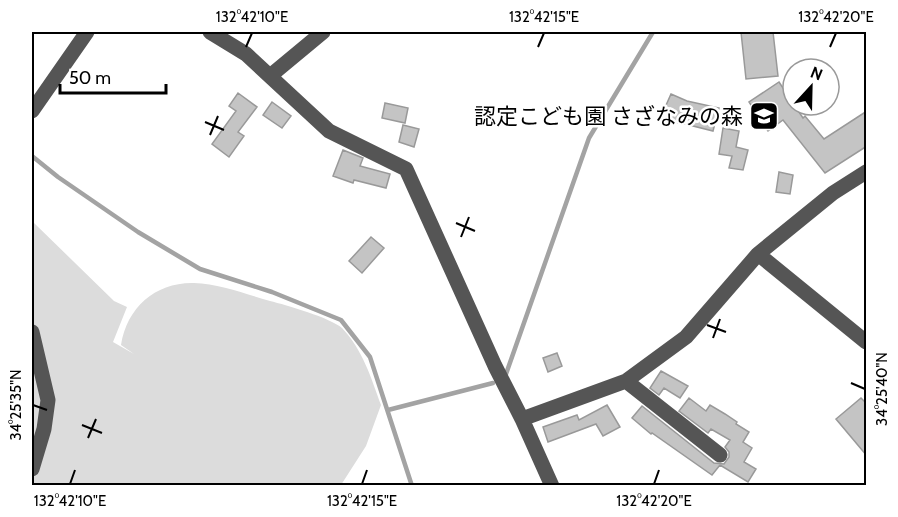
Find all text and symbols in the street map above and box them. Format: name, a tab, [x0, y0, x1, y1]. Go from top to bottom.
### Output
text: 132°42'10"E	[216, 8, 288, 26]
text: 132°42'15"E	[509, 8, 579, 26]
text: 132°42'20"E	[798, 8, 874, 26]
scale bar	[60, 57, 166, 95]
north arrow	[781, 57, 841, 117]
text: N	[808, 63, 825, 84]
text: 50 m	[69, 67, 111, 89]
school or university icon: 認定こども園 さざなみの森	[748, 100, 780, 132]
place label: 認定こども園 さざなみの森	[474, 103, 743, 130]
text: 34°25'40"N	[873, 352, 891, 426]
text: 34°25'35"N	[7, 369, 25, 441]
text: 132°42'10"E	[34, 492, 106, 510]
text: 132°42'15"E	[327, 492, 397, 510]
text: 132°42'20"E	[616, 492, 692, 510]

